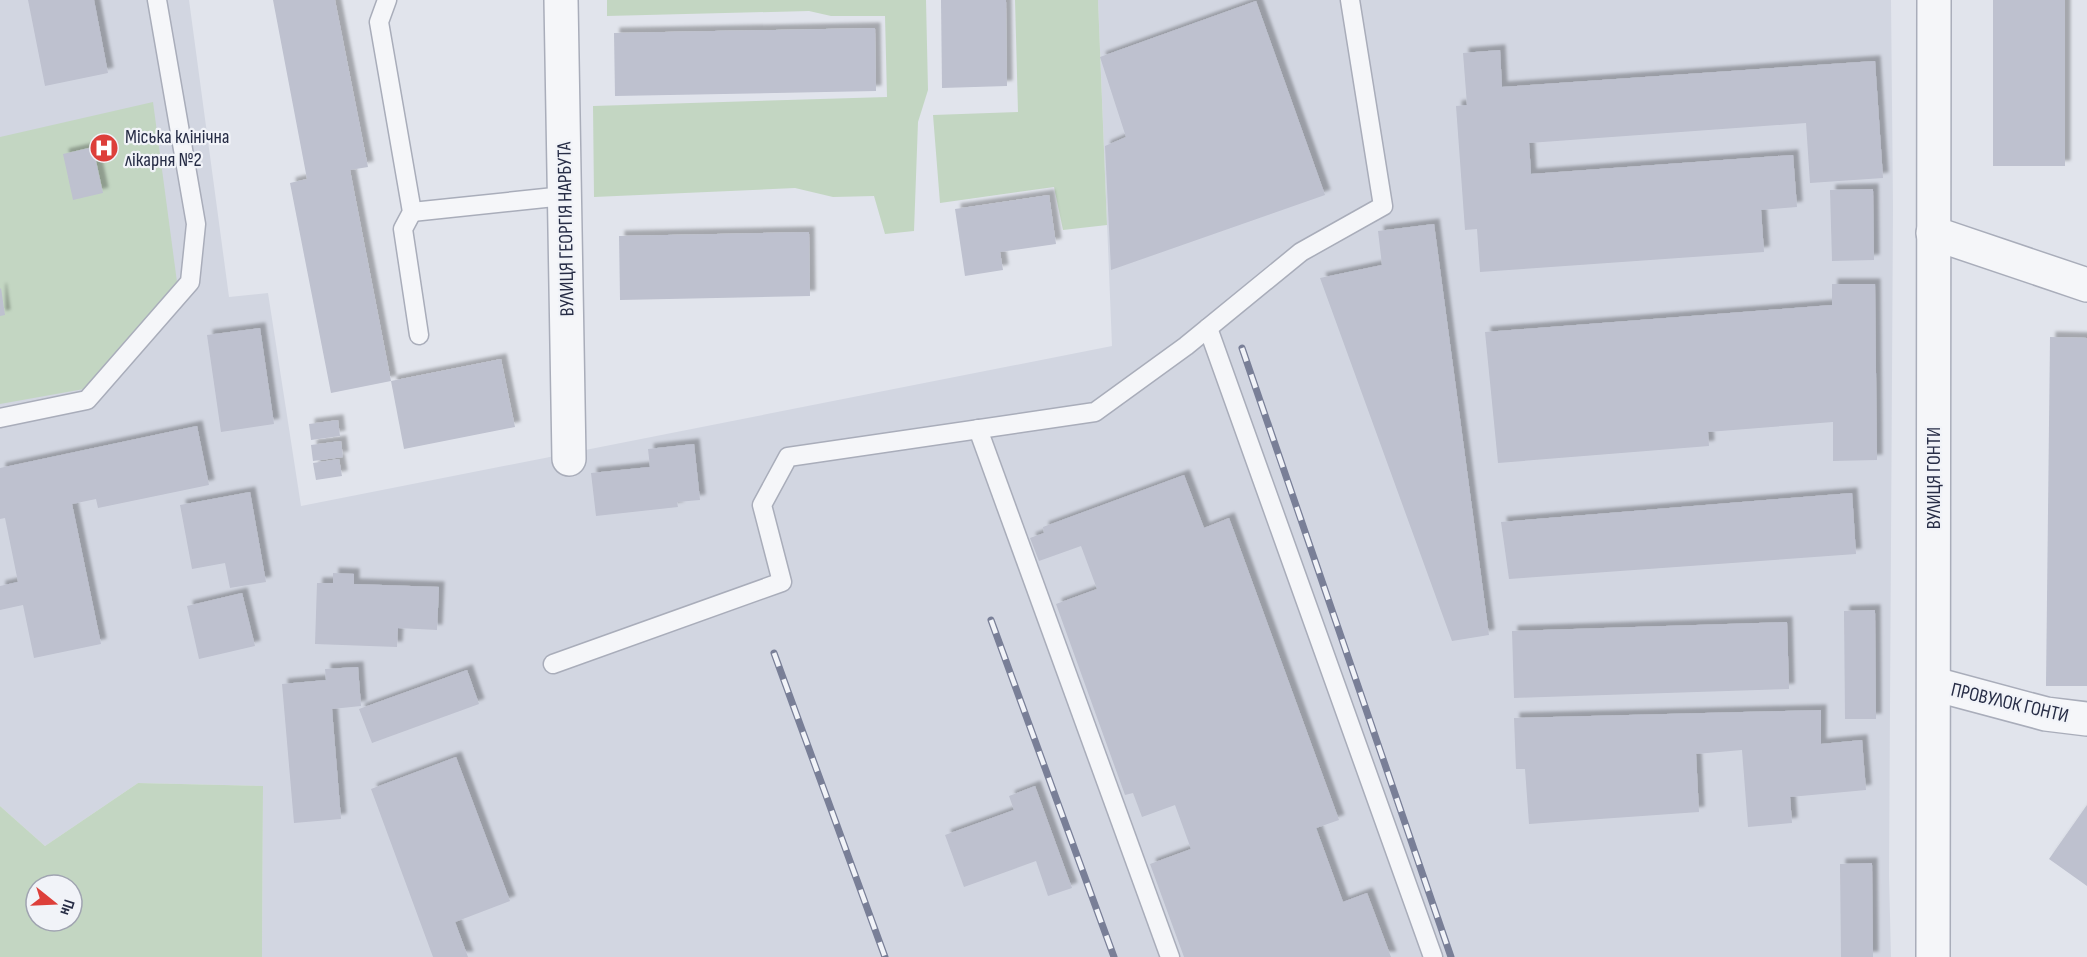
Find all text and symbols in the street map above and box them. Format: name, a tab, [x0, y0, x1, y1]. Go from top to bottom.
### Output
place label: Міська клінічна лікарня №2	[125, 125, 230, 172]
hospital icon: Міська клінічна лікарня №2	[88, 132, 120, 164]
street label: ВУЛИЦЯ ГЕОРГІЯ НАРБУТА	[552, 141, 580, 316]
street label: ВУЛИЦЯ ГОНТИ	[1922, 427, 1946, 529]
street label: ПРОВУЛОК ГОНТИ	[1949, 678, 2071, 728]
north arrow	[24, 873, 84, 933]
text: Пн	[55, 897, 78, 917]

